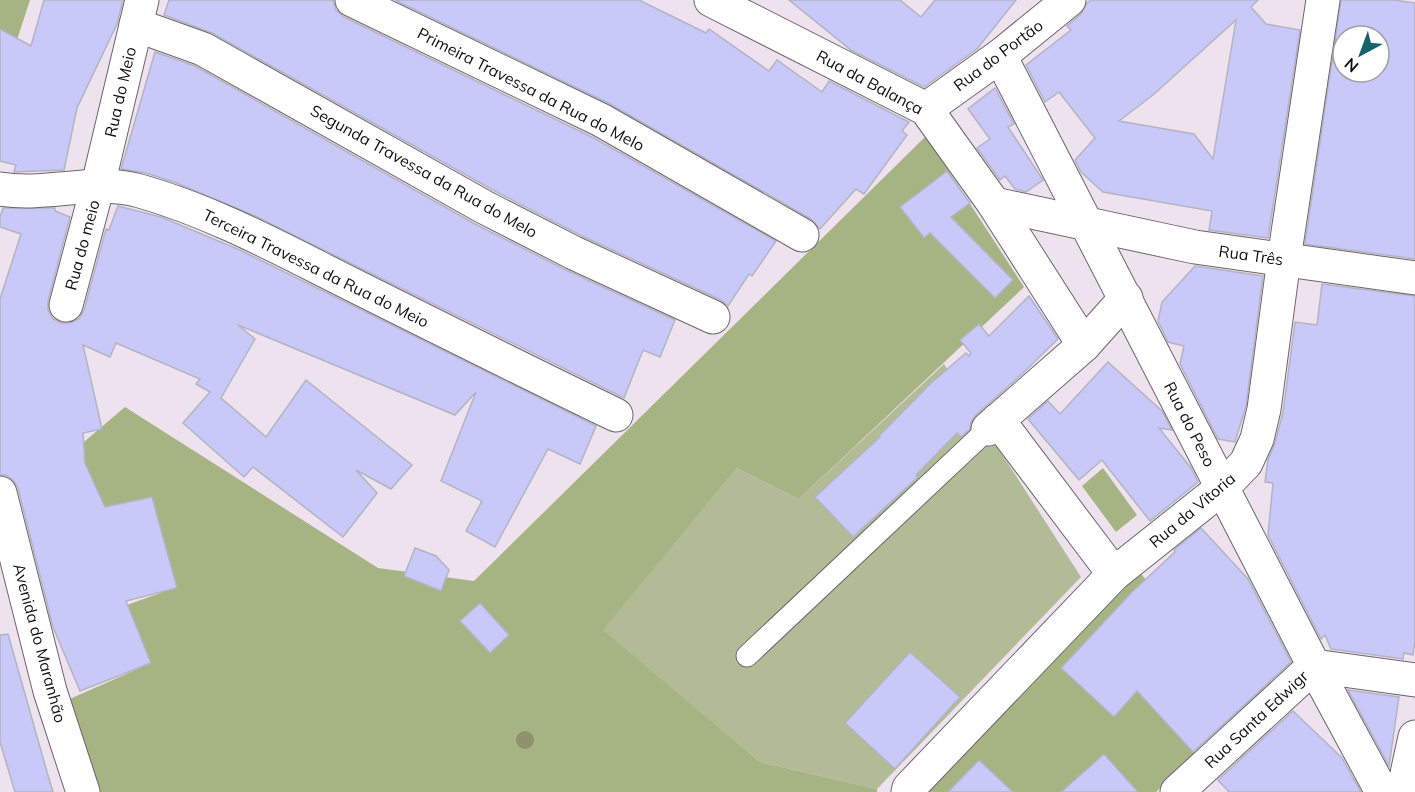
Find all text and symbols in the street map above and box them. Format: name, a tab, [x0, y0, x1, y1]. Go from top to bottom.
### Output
street label: Rua do Portão	[949, 15, 1047, 95]
street label: Primeira Travessa da Rua do Melo	[414, 23, 648, 155]
north arrow	[1331, 24, 1391, 84]
street label: Rua do Meio	[100, 45, 140, 139]
street label: Rua da Balança	[813, 45, 927, 119]
text: N	[1340, 54, 1362, 77]
street label: Segunda Travessa da Rua do Melo	[307, 100, 541, 242]
street label: Rua do meio	[60, 198, 104, 292]
street label: Terceira Travessa da Rua do Meio	[200, 204, 432, 332]
street label: Rua Três	[1217, 241, 1285, 269]
street label: Rua do Peso	[1160, 378, 1220, 470]
street label: Rua da Vitoria	[1145, 468, 1239, 552]
street label: Avenida do Maranhão	[9, 561, 71, 725]
street label: Rua Santa Edwigr	[1200, 666, 1312, 772]

